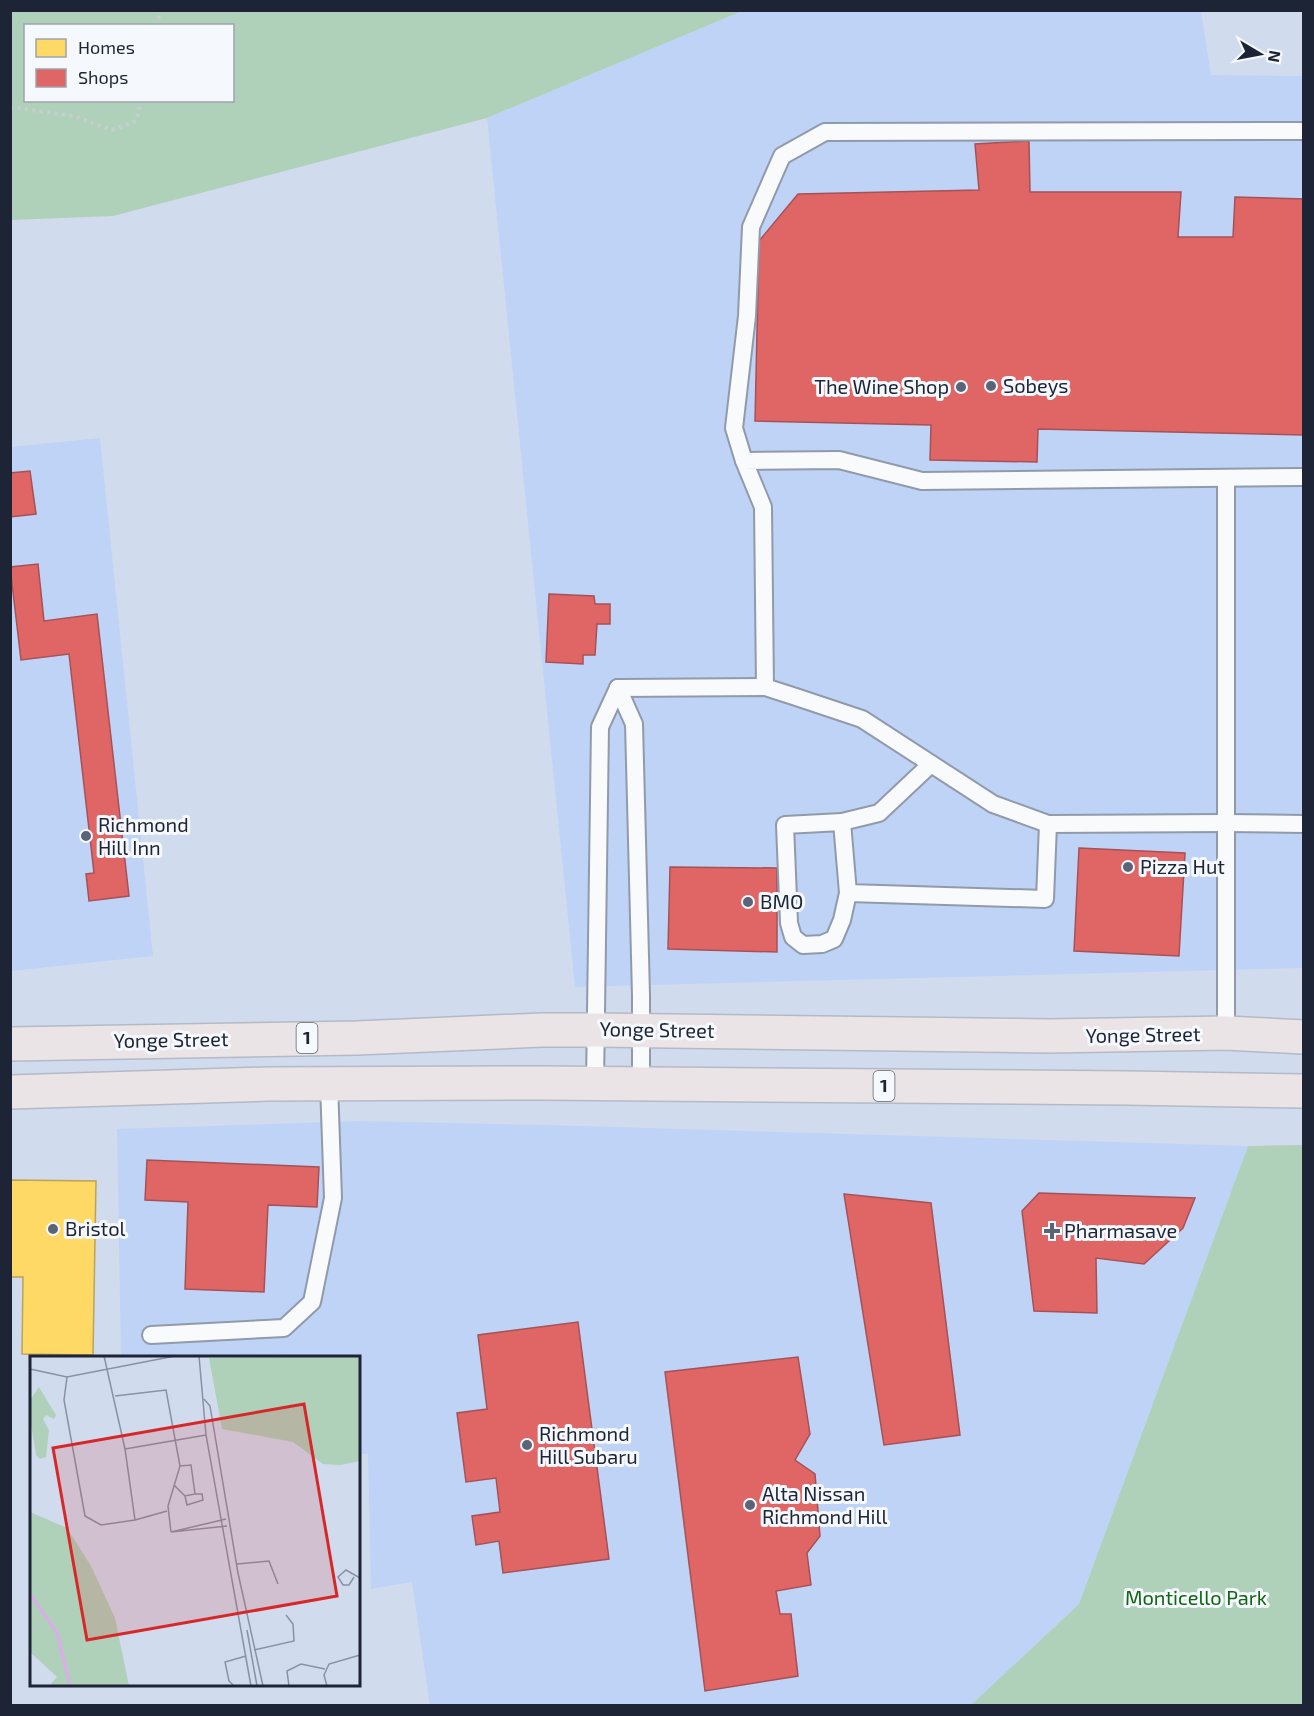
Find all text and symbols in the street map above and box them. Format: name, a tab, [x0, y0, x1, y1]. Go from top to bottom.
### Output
legend	[24, 24, 234, 102]
north arrow	[1230, 24, 1290, 84]
text: Homes	[78, 36, 135, 58]
text: N	[1265, 49, 1286, 64]
text: Shops	[78, 66, 128, 88]
place label: Sobeys	[1003, 373, 1068, 397]
place label: The Wine Shop	[814, 374, 949, 398]
marker: Sobeys	[984, 379, 998, 393]
marker: The Wine Shop	[954, 380, 968, 394]
place label: Richmond Hill Inn	[98, 812, 189, 859]
marker: Richmond Hill Inn	[79, 829, 93, 843]
place label: Pizza Hut	[1140, 854, 1225, 878]
marker: Pizza Hut	[1121, 860, 1135, 874]
place label: BMO	[760, 889, 803, 913]
marker: BMO	[741, 895, 755, 909]
street label: Yonge Street	[599, 1016, 715, 1042]
street label: Yonge Street	[1085, 1021, 1201, 1047]
road number: 1	[296, 1023, 318, 1053]
street label: Yonge Street	[113, 1026, 229, 1052]
road number: 1	[874, 1071, 894, 1101]
place label: Bristol	[65, 1216, 126, 1240]
place label: Pharmasave	[1064, 1218, 1177, 1242]
marker: Bristol	[46, 1222, 60, 1236]
marker: Pharmasave	[1045, 1224, 1059, 1238]
inset map	[30, 1356, 360, 1686]
place label: Richmond Hill Subaru	[539, 1421, 638, 1468]
marker: Richmond Hill Subaru	[520, 1438, 534, 1452]
place label: Alta Nissan Richmond Hill	[762, 1481, 887, 1528]
marker: Alta Nissan Richmond Hill	[743, 1498, 757, 1512]
park label: Monticello Park	[1125, 1585, 1267, 1609]

